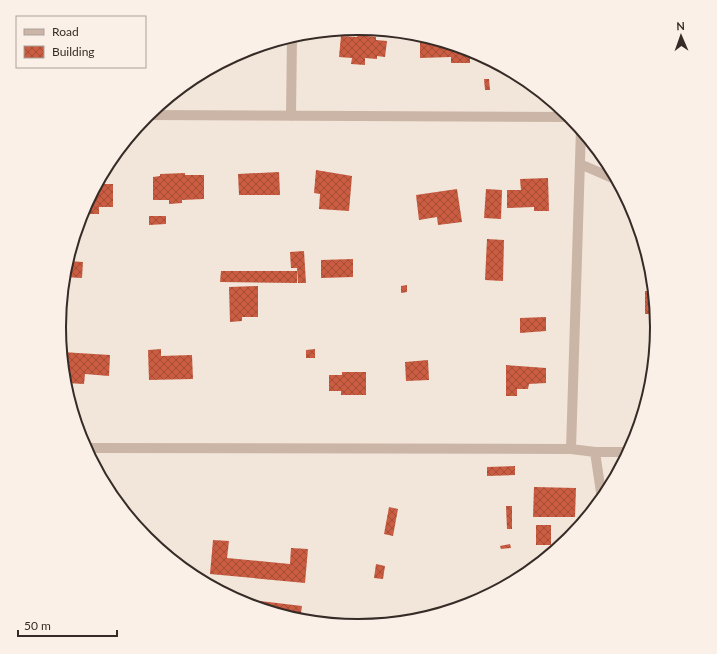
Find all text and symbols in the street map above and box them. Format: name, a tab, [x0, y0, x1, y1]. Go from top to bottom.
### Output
legend	[16, 16, 146, 68]
north arrow	[661, 16, 701, 56]
text: N	[676, 19, 685, 32]
text: Road	[52, 24, 79, 39]
text: Building	[52, 44, 95, 59]
scale bar	[18, 612, 117, 638]
text: 50 m	[24, 618, 51, 633]

